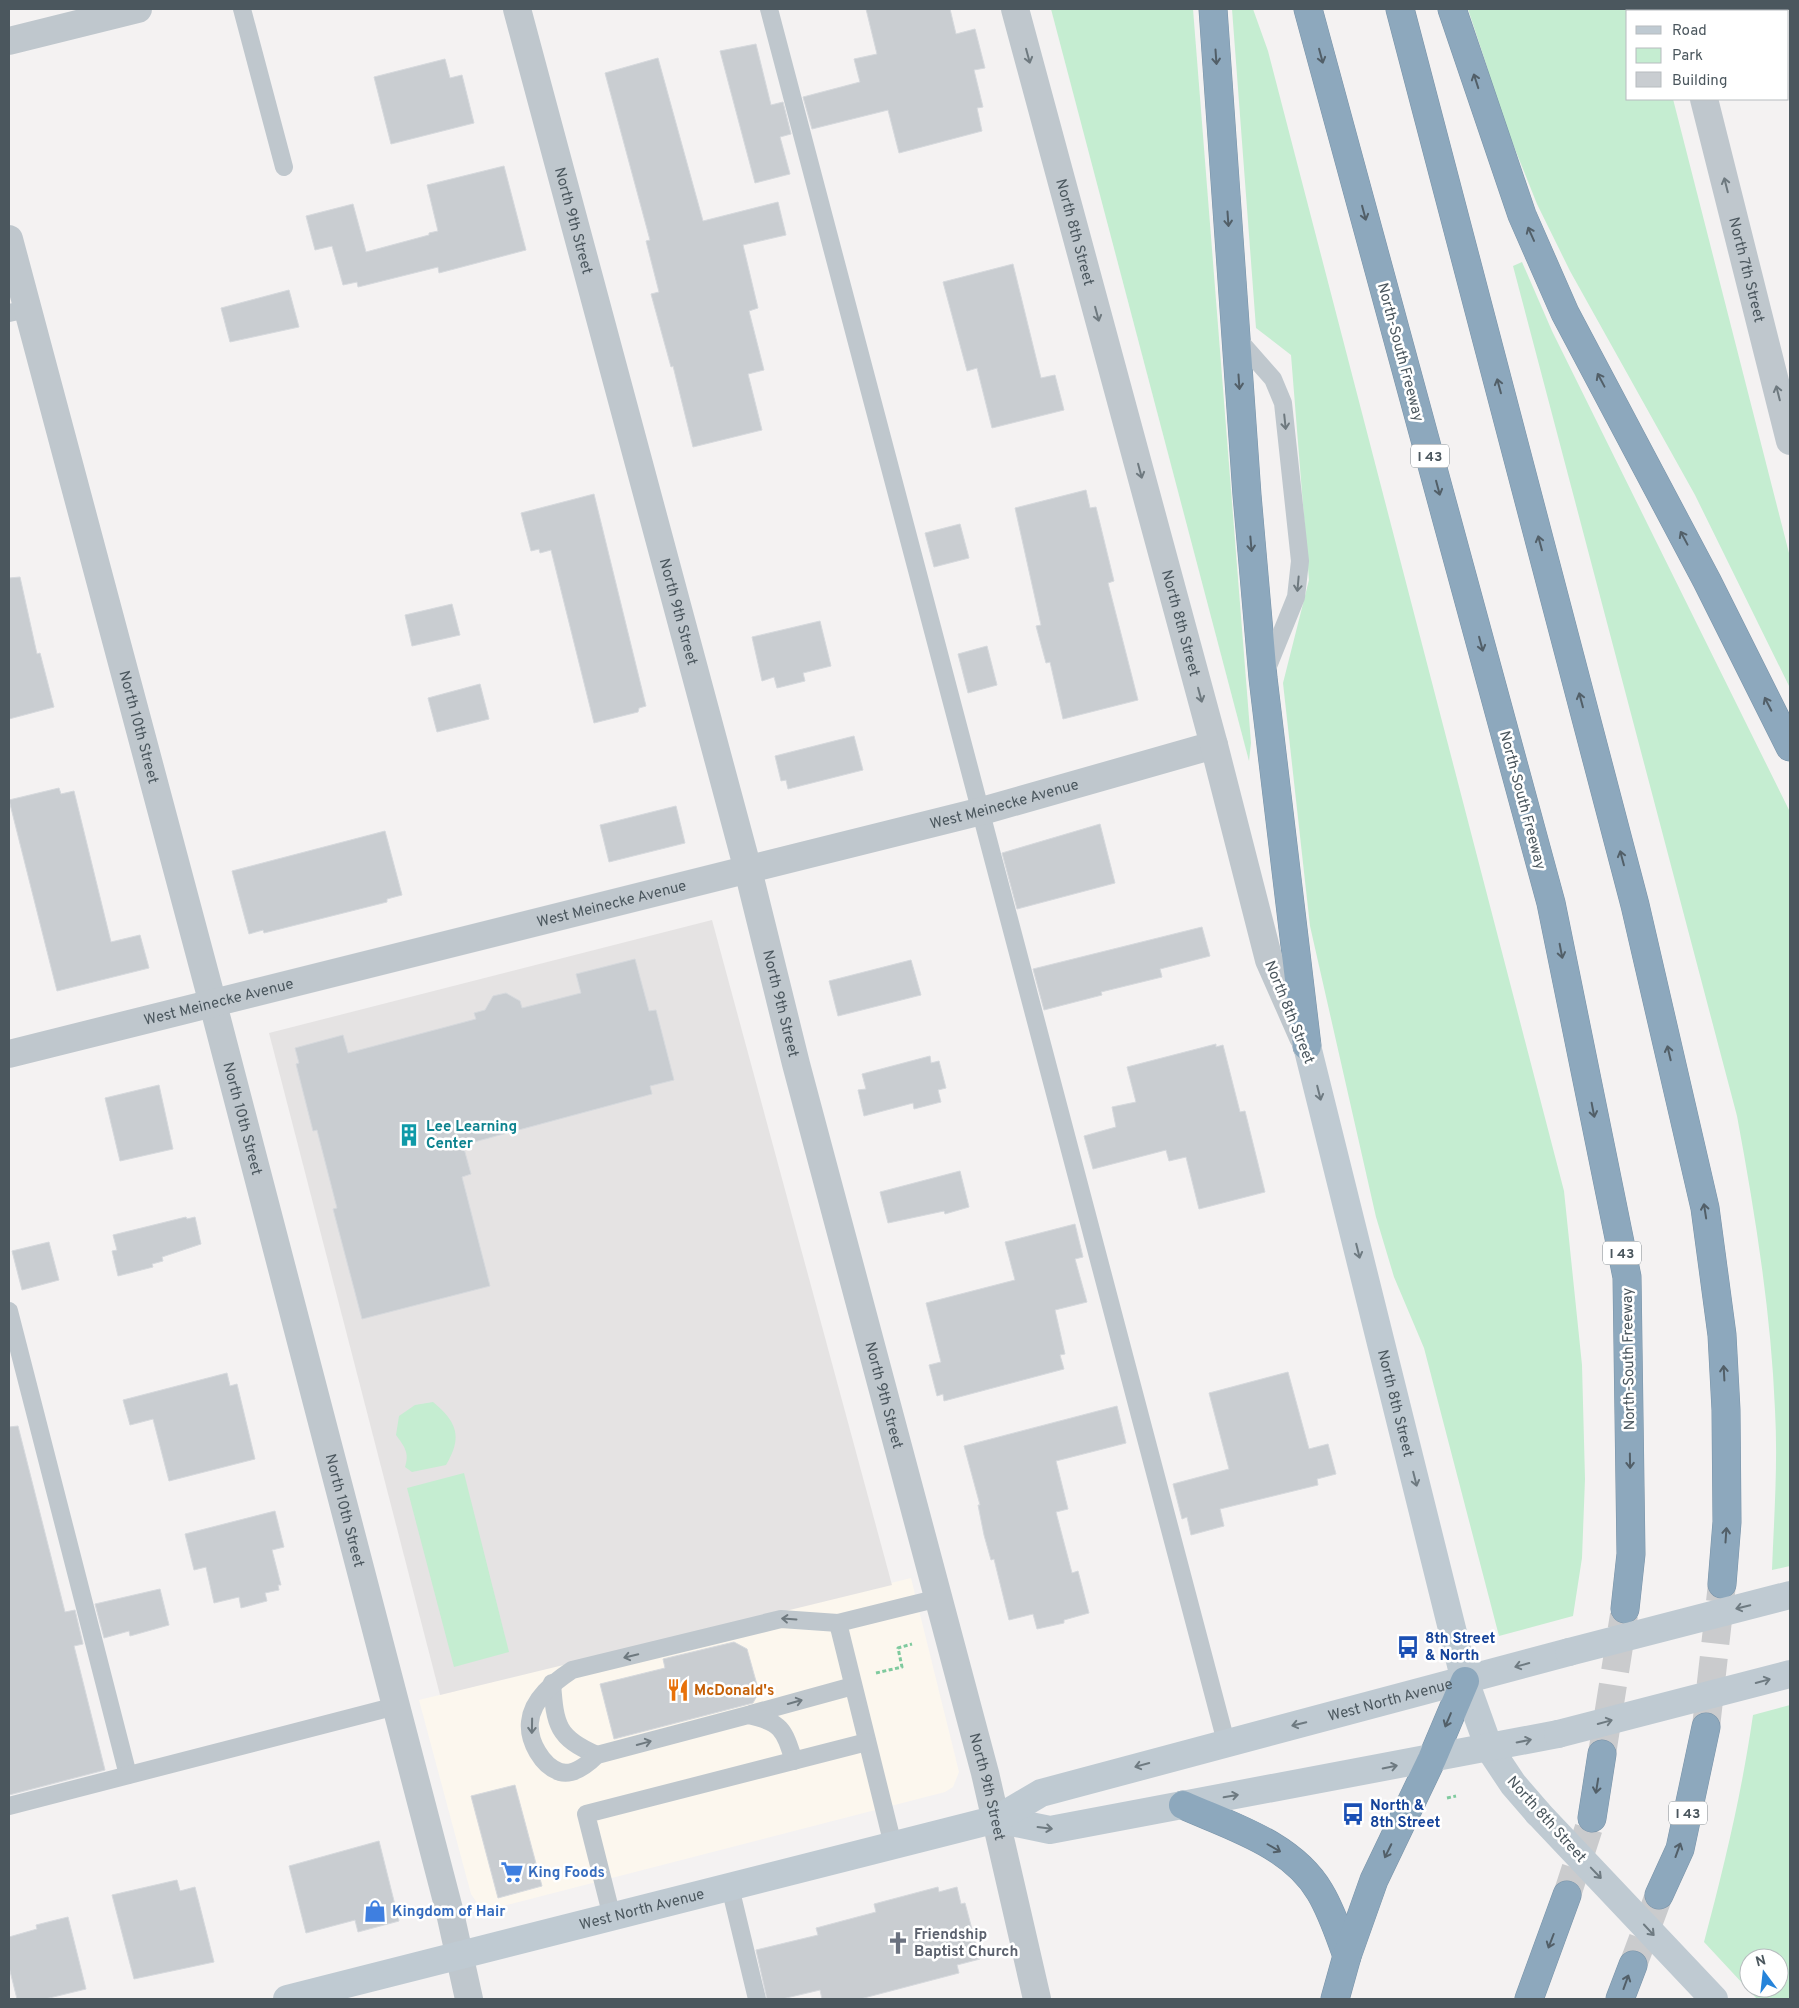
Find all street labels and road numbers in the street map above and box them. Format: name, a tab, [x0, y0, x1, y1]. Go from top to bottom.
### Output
street label: North 9th Street	[549, 165, 596, 277]
street label: North 8th Street	[1050, 177, 1097, 288]
street label: North 7th Street	[1723, 215, 1768, 325]
street label: North-South Freeway	[1372, 281, 1427, 424]
road number: I 43	[1411, 444, 1449, 468]
street label: North 9th Street	[654, 556, 701, 668]
street label: North 8th Street	[1156, 568, 1203, 679]
street label: North 10th Street	[114, 669, 162, 786]
street label: North-South Freeway	[1494, 729, 1549, 872]
street label: West Meinecke Avenue	[928, 776, 1081, 835]
street label: West Meinecke Avenue	[535, 877, 689, 933]
street label: North 9th Street	[757, 948, 802, 1060]
street label: North 8th Street	[1259, 958, 1318, 1067]
street label: West Meinecke Avenue	[142, 975, 296, 1031]
street label: North 10th Street	[218, 1060, 265, 1177]
road number: I 43	[1603, 1242, 1641, 1264]
street label: North-South Freeway	[1619, 1287, 1640, 1431]
street label: North 9th Street	[859, 1340, 906, 1451]
street label: North 8th Street	[1372, 1348, 1417, 1459]
street label: North 10th Street	[320, 1452, 367, 1569]
street label: West North Avenue	[1326, 1675, 1455, 1727]
street label: North 9th Street	[964, 1731, 1008, 1843]
street label: North 8th Street	[1502, 1773, 1590, 1867]
road number: I 43	[1669, 1802, 1707, 1825]
street label: West North Avenue	[578, 1886, 707, 1935]

